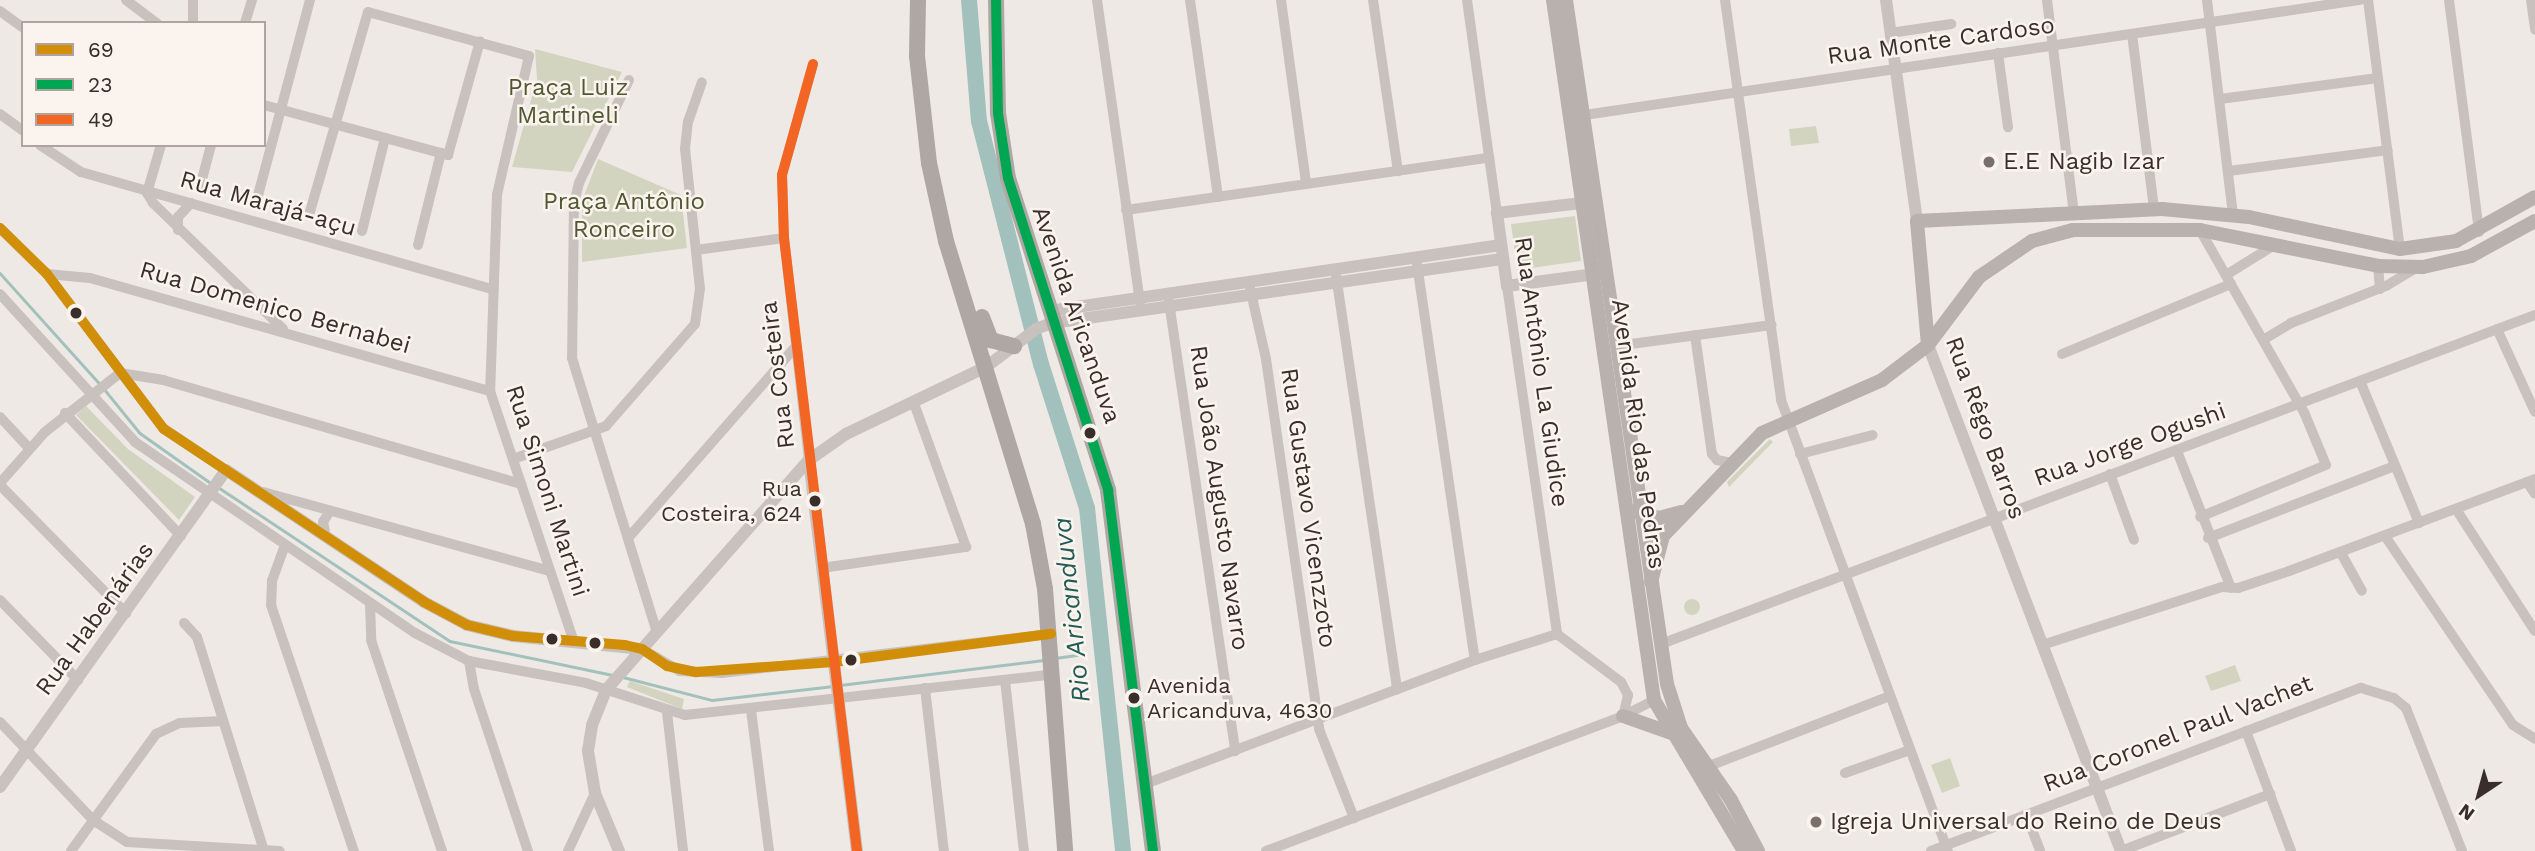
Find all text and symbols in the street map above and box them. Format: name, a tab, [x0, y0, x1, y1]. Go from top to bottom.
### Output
street label: Rua Monte Cardoso	[1825, 11, 2057, 71]
legend	[21, 21, 266, 147]
text: 69	[88, 37, 114, 62]
text: 23	[88, 72, 113, 97]
park label: Praça Luiz Martineli	[508, 74, 628, 130]
text: 49	[88, 107, 114, 132]
place label: E.E Nagib Izar	[2003, 148, 2165, 176]
marker: E.E Nagib Izar	[1981, 154, 1997, 170]
street label: Rua Marajá-açu	[176, 165, 360, 243]
park label: Praça Antônio Ronceiro	[542, 188, 706, 244]
street label: Avenida Aricanduva	[1025, 202, 1127, 428]
street label: Rua Antônio La Giudice	[1508, 234, 1574, 510]
street label: Rua Domenico Bernabei	[136, 255, 414, 361]
street label: Avenida Rio das Pedras	[1605, 297, 1671, 571]
street label: Rua Costeira	[755, 299, 801, 451]
unlabelled marker	[69, 306, 83, 320]
street label: Rua Rêgo Barros	[1939, 333, 2031, 523]
street label: Rua João Augusto Navarro	[1183, 343, 1255, 653]
street label: Rua Gustavo Vicenzzoto	[1274, 366, 1342, 650]
street label: Rua Simoni Martini	[499, 381, 595, 601]
street label: Rua Jorge Ogushi	[2029, 397, 2231, 493]
unlabelled marker	[1083, 426, 1097, 440]
place label: Rua Costeira, 624	[661, 475, 802, 526]
marker: Rua Costeira, 624	[808, 494, 822, 508]
water label: Rio Aricanduva	[1047, 515, 1097, 705]
street label: Rua Habenárias	[30, 536, 160, 702]
unlabelled marker	[545, 632, 559, 646]
unlabelled marker	[588, 636, 602, 650]
unlabelled marker	[844, 653, 858, 667]
street label: Rua Coronel Paul Vachet	[2038, 669, 2318, 799]
place label: Avenida Aricanduva, 4630	[1147, 672, 1332, 724]
marker: Avenida Aricanduva, 4630	[1127, 691, 1141, 705]
north arrow	[2444, 760, 2514, 830]
text: N	[2454, 799, 2479, 826]
place label: Igreja Universal do Reino de Deus	[1830, 808, 2223, 836]
marker: Igreja Universal do Reino de Deus	[1808, 814, 1824, 830]

